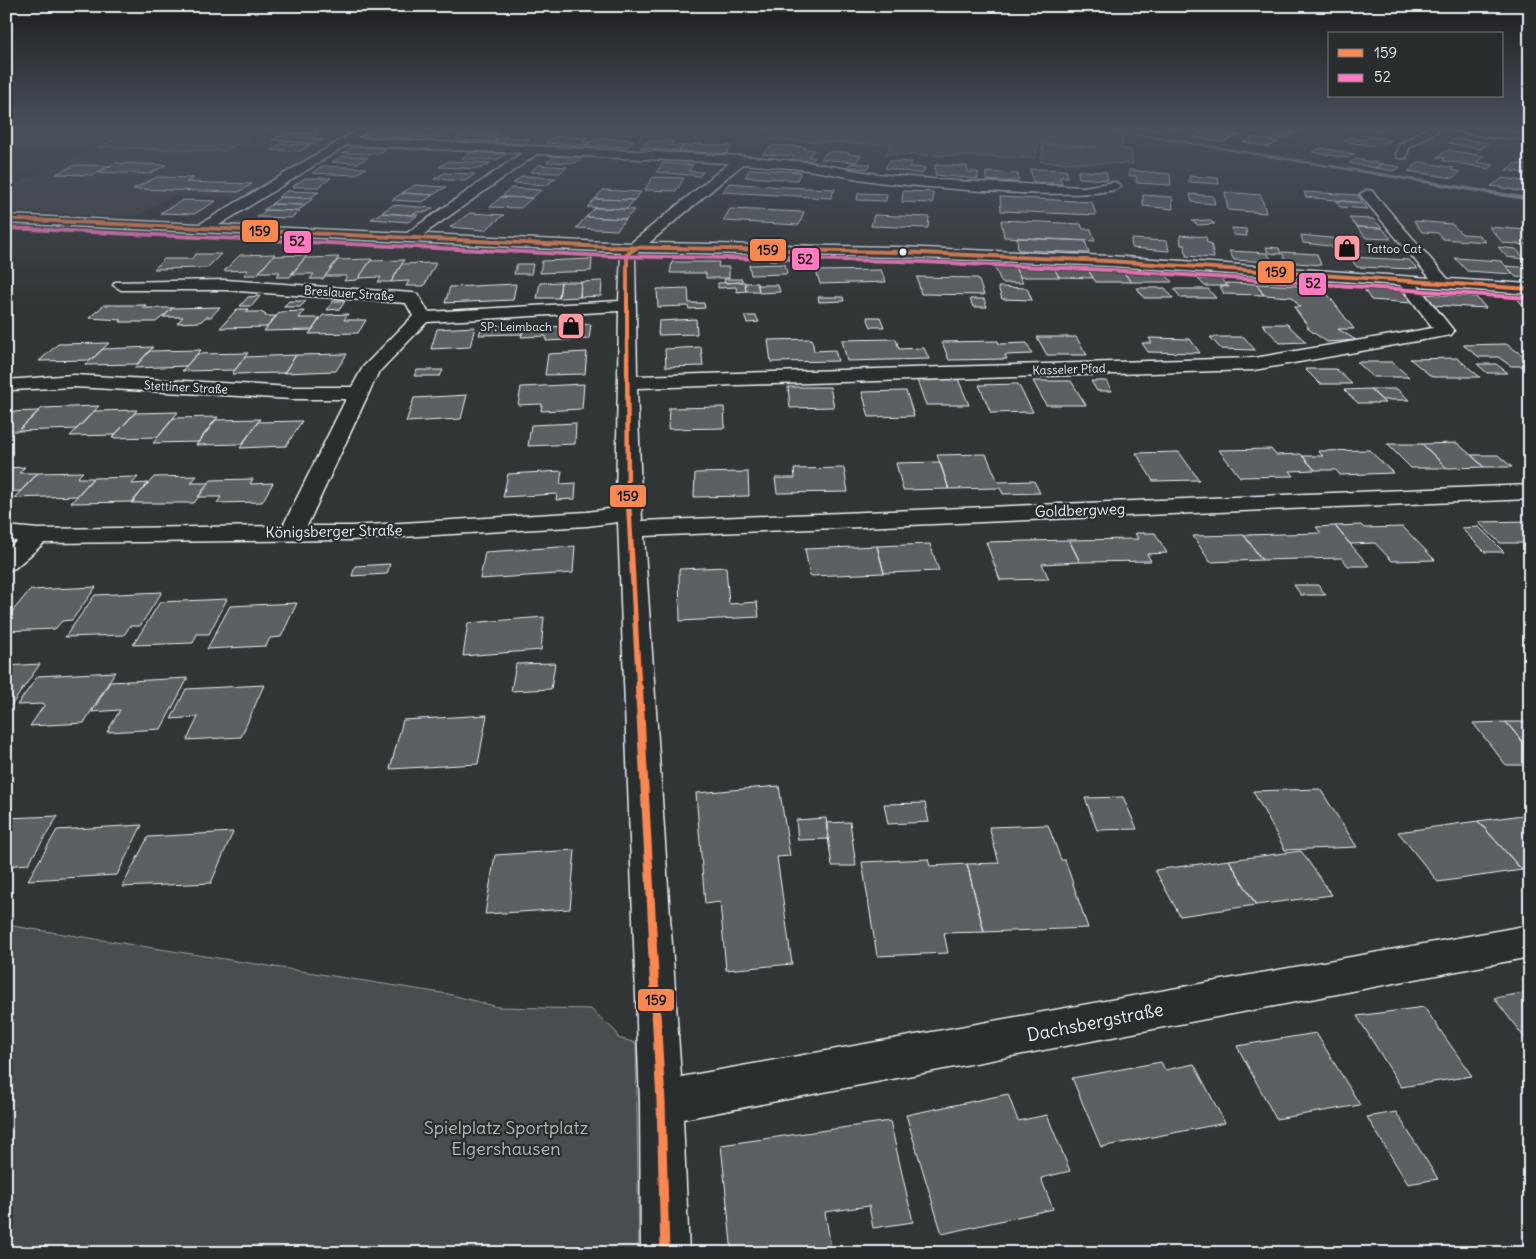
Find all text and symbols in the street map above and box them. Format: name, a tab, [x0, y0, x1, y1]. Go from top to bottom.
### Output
legend	[1328, 32, 1504, 98]
text: 159	[1374, 43, 1397, 62]
text: 52	[1374, 67, 1391, 86]
line badge: 159	[241, 219, 279, 243]
text: 159	[249, 222, 271, 240]
line badge: 52	[283, 230, 312, 254]
text: 52	[289, 232, 305, 250]
shop icon: Tattoo Cat	[1332, 233, 1362, 263]
line badge: 159	[749, 238, 787, 262]
text: 159	[757, 241, 779, 259]
place label: Tattoo Cat	[1366, 241, 1421, 256]
line badge: 52	[791, 247, 820, 271]
unlabelled marker	[898, 247, 908, 257]
text: 52	[797, 250, 813, 268]
line badge: 159	[1257, 260, 1295, 284]
text: 159	[1265, 263, 1287, 281]
line badge: 52	[1298, 272, 1327, 296]
text: 52	[1305, 274, 1321, 292]
street label: Breslauer Straße	[304, 282, 394, 304]
shop icon: SP: Leimbach	[556, 311, 586, 341]
place label: SP: Leimbach	[480, 319, 552, 334]
street label: Kasseler Pfad	[1032, 360, 1106, 378]
street label: Stettiner Straße	[144, 377, 228, 397]
line badge: 159	[609, 484, 647, 508]
text: 159	[617, 487, 639, 505]
street label: Goldbergweg	[1035, 499, 1125, 521]
street label: Königsberger Straße	[265, 520, 403, 542]
line badge: 159	[637, 988, 675, 1012]
text: 159	[645, 991, 667, 1009]
street label: Dachsbergstraße	[1025, 997, 1165, 1047]
park label: Spielplatz Sportplatz Elgershausen	[424, 1116, 589, 1160]

